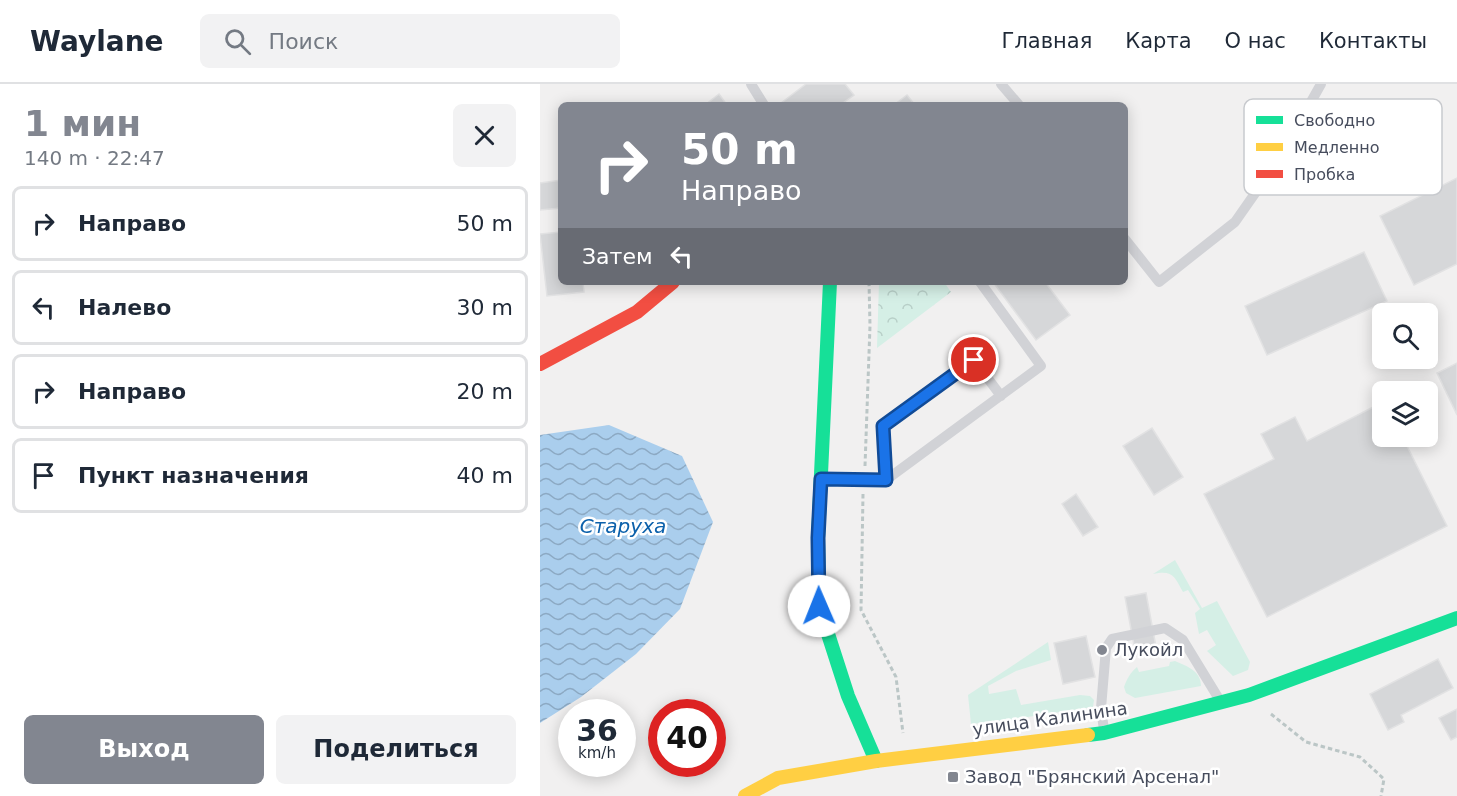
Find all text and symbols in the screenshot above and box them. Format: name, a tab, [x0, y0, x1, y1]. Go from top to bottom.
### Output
search box	[200, 14, 620, 68]
text: Waylane	[30, 25, 164, 58]
icon: search	[221, 25, 254, 58]
text: Поиск	[269, 29, 338, 54]
text: Главная	[1002, 29, 1092, 53]
text: Карта	[1125, 29, 1192, 53]
text: О нас	[1225, 29, 1286, 53]
text: Контакты	[1319, 29, 1427, 53]
legend	[1244, 99, 1442, 195]
text: 1 мин	[24, 103, 141, 144]
button: close	[453, 104, 516, 167]
text: Свободно	[1294, 111, 1375, 130]
text: 50 m	[681, 125, 798, 174]
icon: right	[582, 126, 660, 204]
text: Медленно	[1294, 138, 1380, 157]
text: 140 m · 22:47	[24, 146, 165, 170]
text: Пробка	[1294, 165, 1355, 184]
text: Направо	[681, 175, 802, 206]
icon: right	[27, 207, 60, 240]
text: Направо	[78, 211, 186, 236]
text: 50 m	[457, 211, 513, 236]
icon: left	[665, 240, 698, 273]
text: Затем	[582, 244, 653, 269]
icon: left	[27, 291, 60, 324]
text: Налево	[78, 295, 171, 320]
text: 30 m	[457, 295, 513, 320]
map controls	[1372, 303, 1438, 447]
button: search	[1372, 303, 1438, 369]
pin	[948, 334, 999, 385]
icon: arrive	[957, 343, 990, 376]
icon: right	[27, 375, 60, 408]
text: Направо	[78, 379, 186, 404]
text: 20 m	[457, 379, 513, 404]
button: layers	[1372, 381, 1438, 447]
icon: arrive	[27, 459, 60, 492]
text: Пункт назначения	[78, 463, 309, 488]
text: 40 m	[457, 463, 513, 488]
water label: Старуха	[580, 514, 666, 538]
position arrow	[787, 574, 851, 638]
place label: Лукойл	[1114, 639, 1183, 660]
marker: Лукойл	[1095, 643, 1109, 657]
street label: улица Калинина	[971, 697, 1129, 740]
speed limit sign: 40	[648, 699, 726, 777]
text: 36	[576, 713, 618, 748]
button: Выход	[24, 715, 264, 784]
button: Поделиться	[276, 715, 516, 784]
text: km/h	[578, 744, 616, 762]
place label: Завод "Брянский Арсенал"	[965, 766, 1219, 787]
marker: Завод "Брянский Арсенал"	[946, 770, 960, 784]

